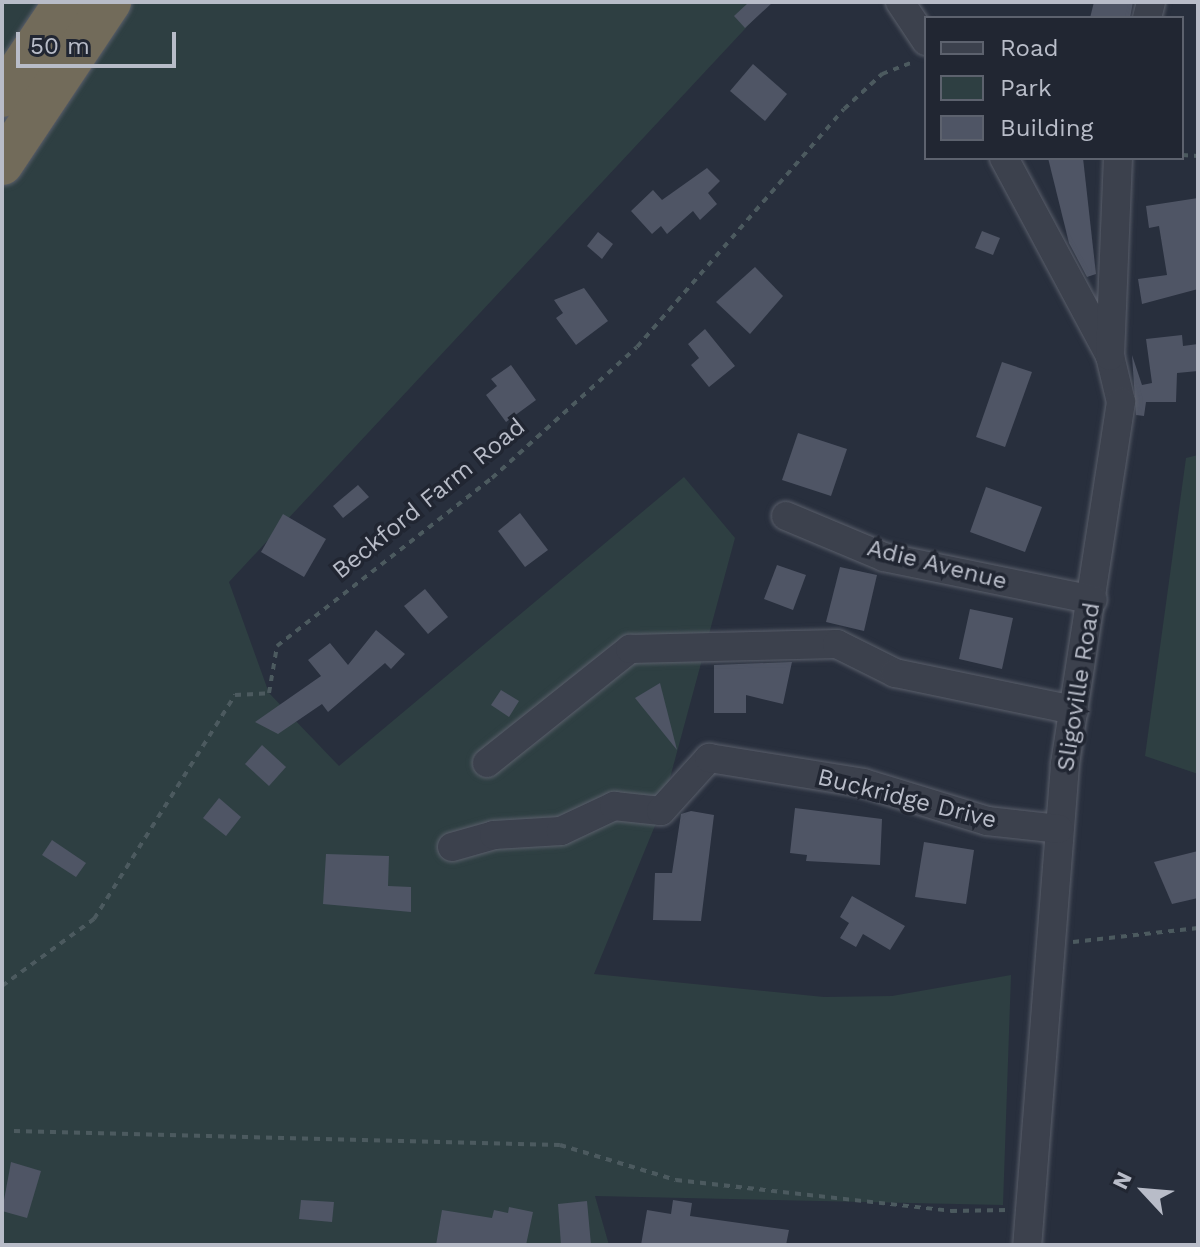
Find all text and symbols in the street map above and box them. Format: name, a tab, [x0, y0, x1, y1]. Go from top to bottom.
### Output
scale bar	[20, 16, 180, 66]
legend	[924, 16, 1184, 160]
text: 50 m	[30, 32, 90, 60]
text: Road	[1000, 34, 1059, 62]
text: Park	[1000, 74, 1052, 102]
text: Building	[1000, 114, 1093, 142]
street label: Beckford Farm Road	[327, 413, 531, 585]
street label: Adie Avenue	[864, 534, 1010, 596]
street label: Sligoville Road	[1051, 601, 1107, 773]
street label: Buckridge Drive	[815, 763, 999, 835]
north arrow	[1104, 1151, 1184, 1231]
text: N	[1107, 1167, 1137, 1193]

